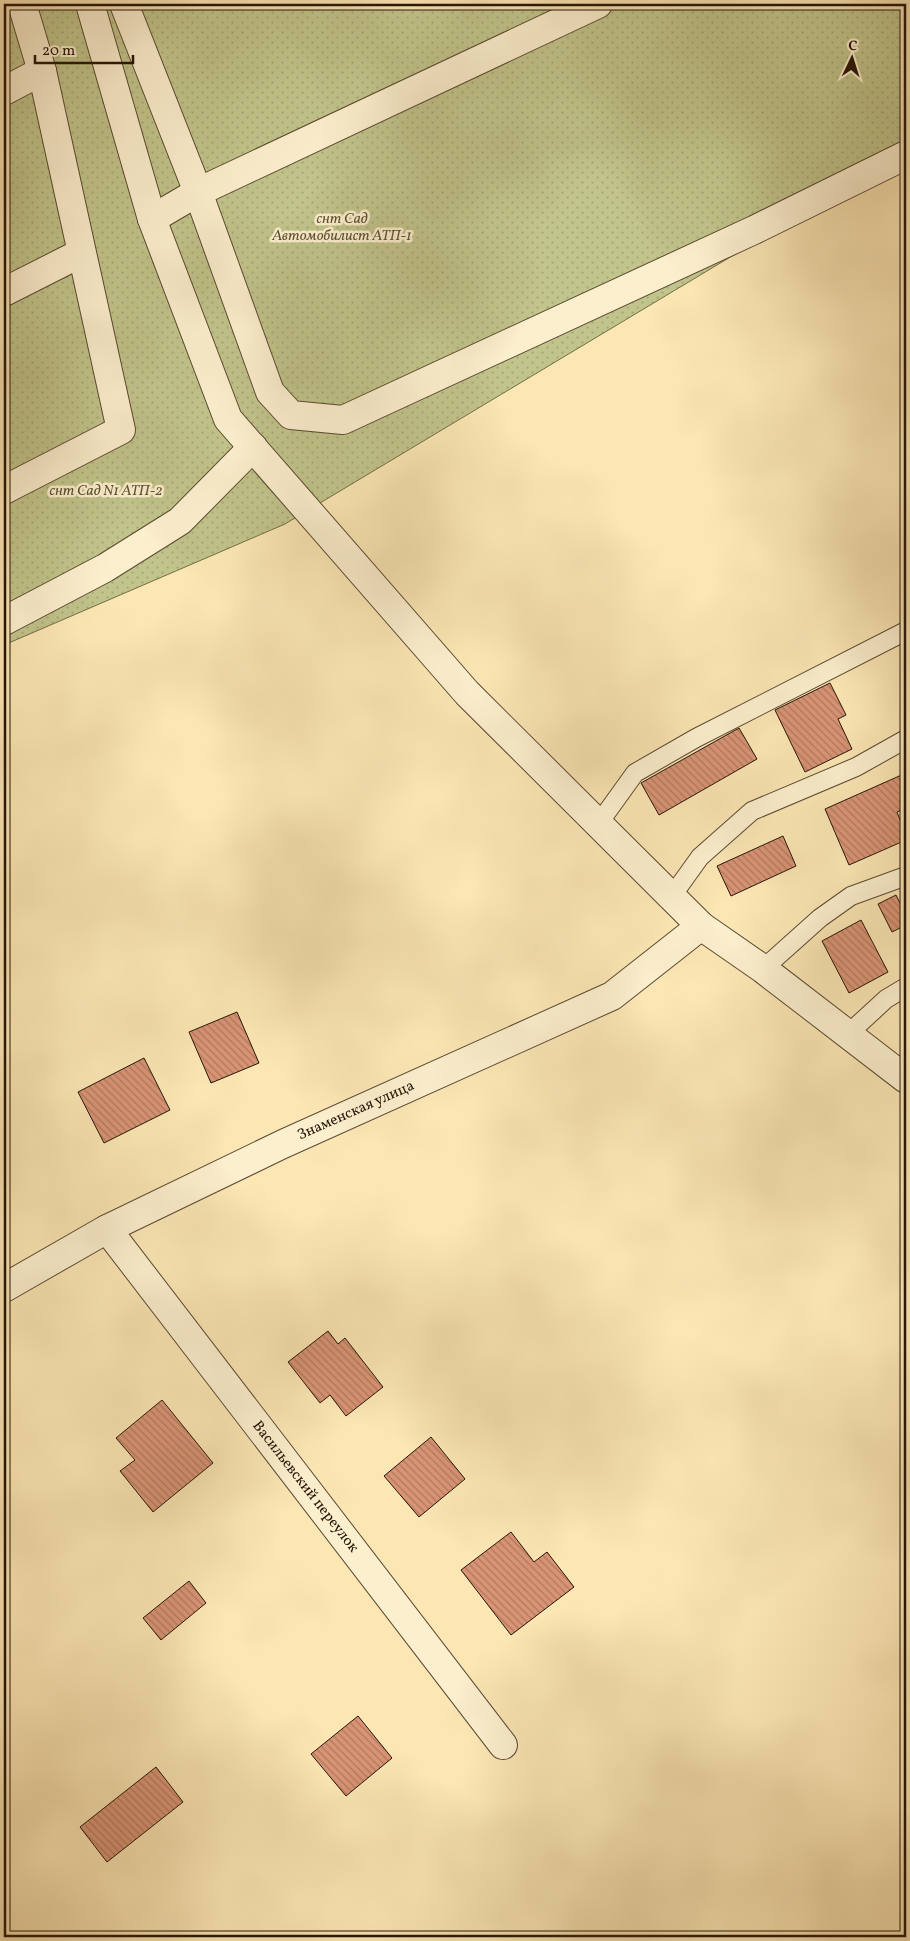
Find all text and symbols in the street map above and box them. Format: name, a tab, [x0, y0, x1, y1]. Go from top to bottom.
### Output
scale bar	[35, 32, 132, 64]
north arrow	[828, 32, 878, 82]
text: С	[848, 37, 858, 56]
text: 20 m	[42, 41, 75, 62]
park label: снт Сад Автомобилист АТП-1	[271, 209, 412, 247]
park label: снт Сад N1 АТП-2	[49, 481, 163, 502]
street label: Знаменская улица	[294, 1076, 418, 1146]
street label: Васильевский переулок	[247, 1417, 363, 1557]

